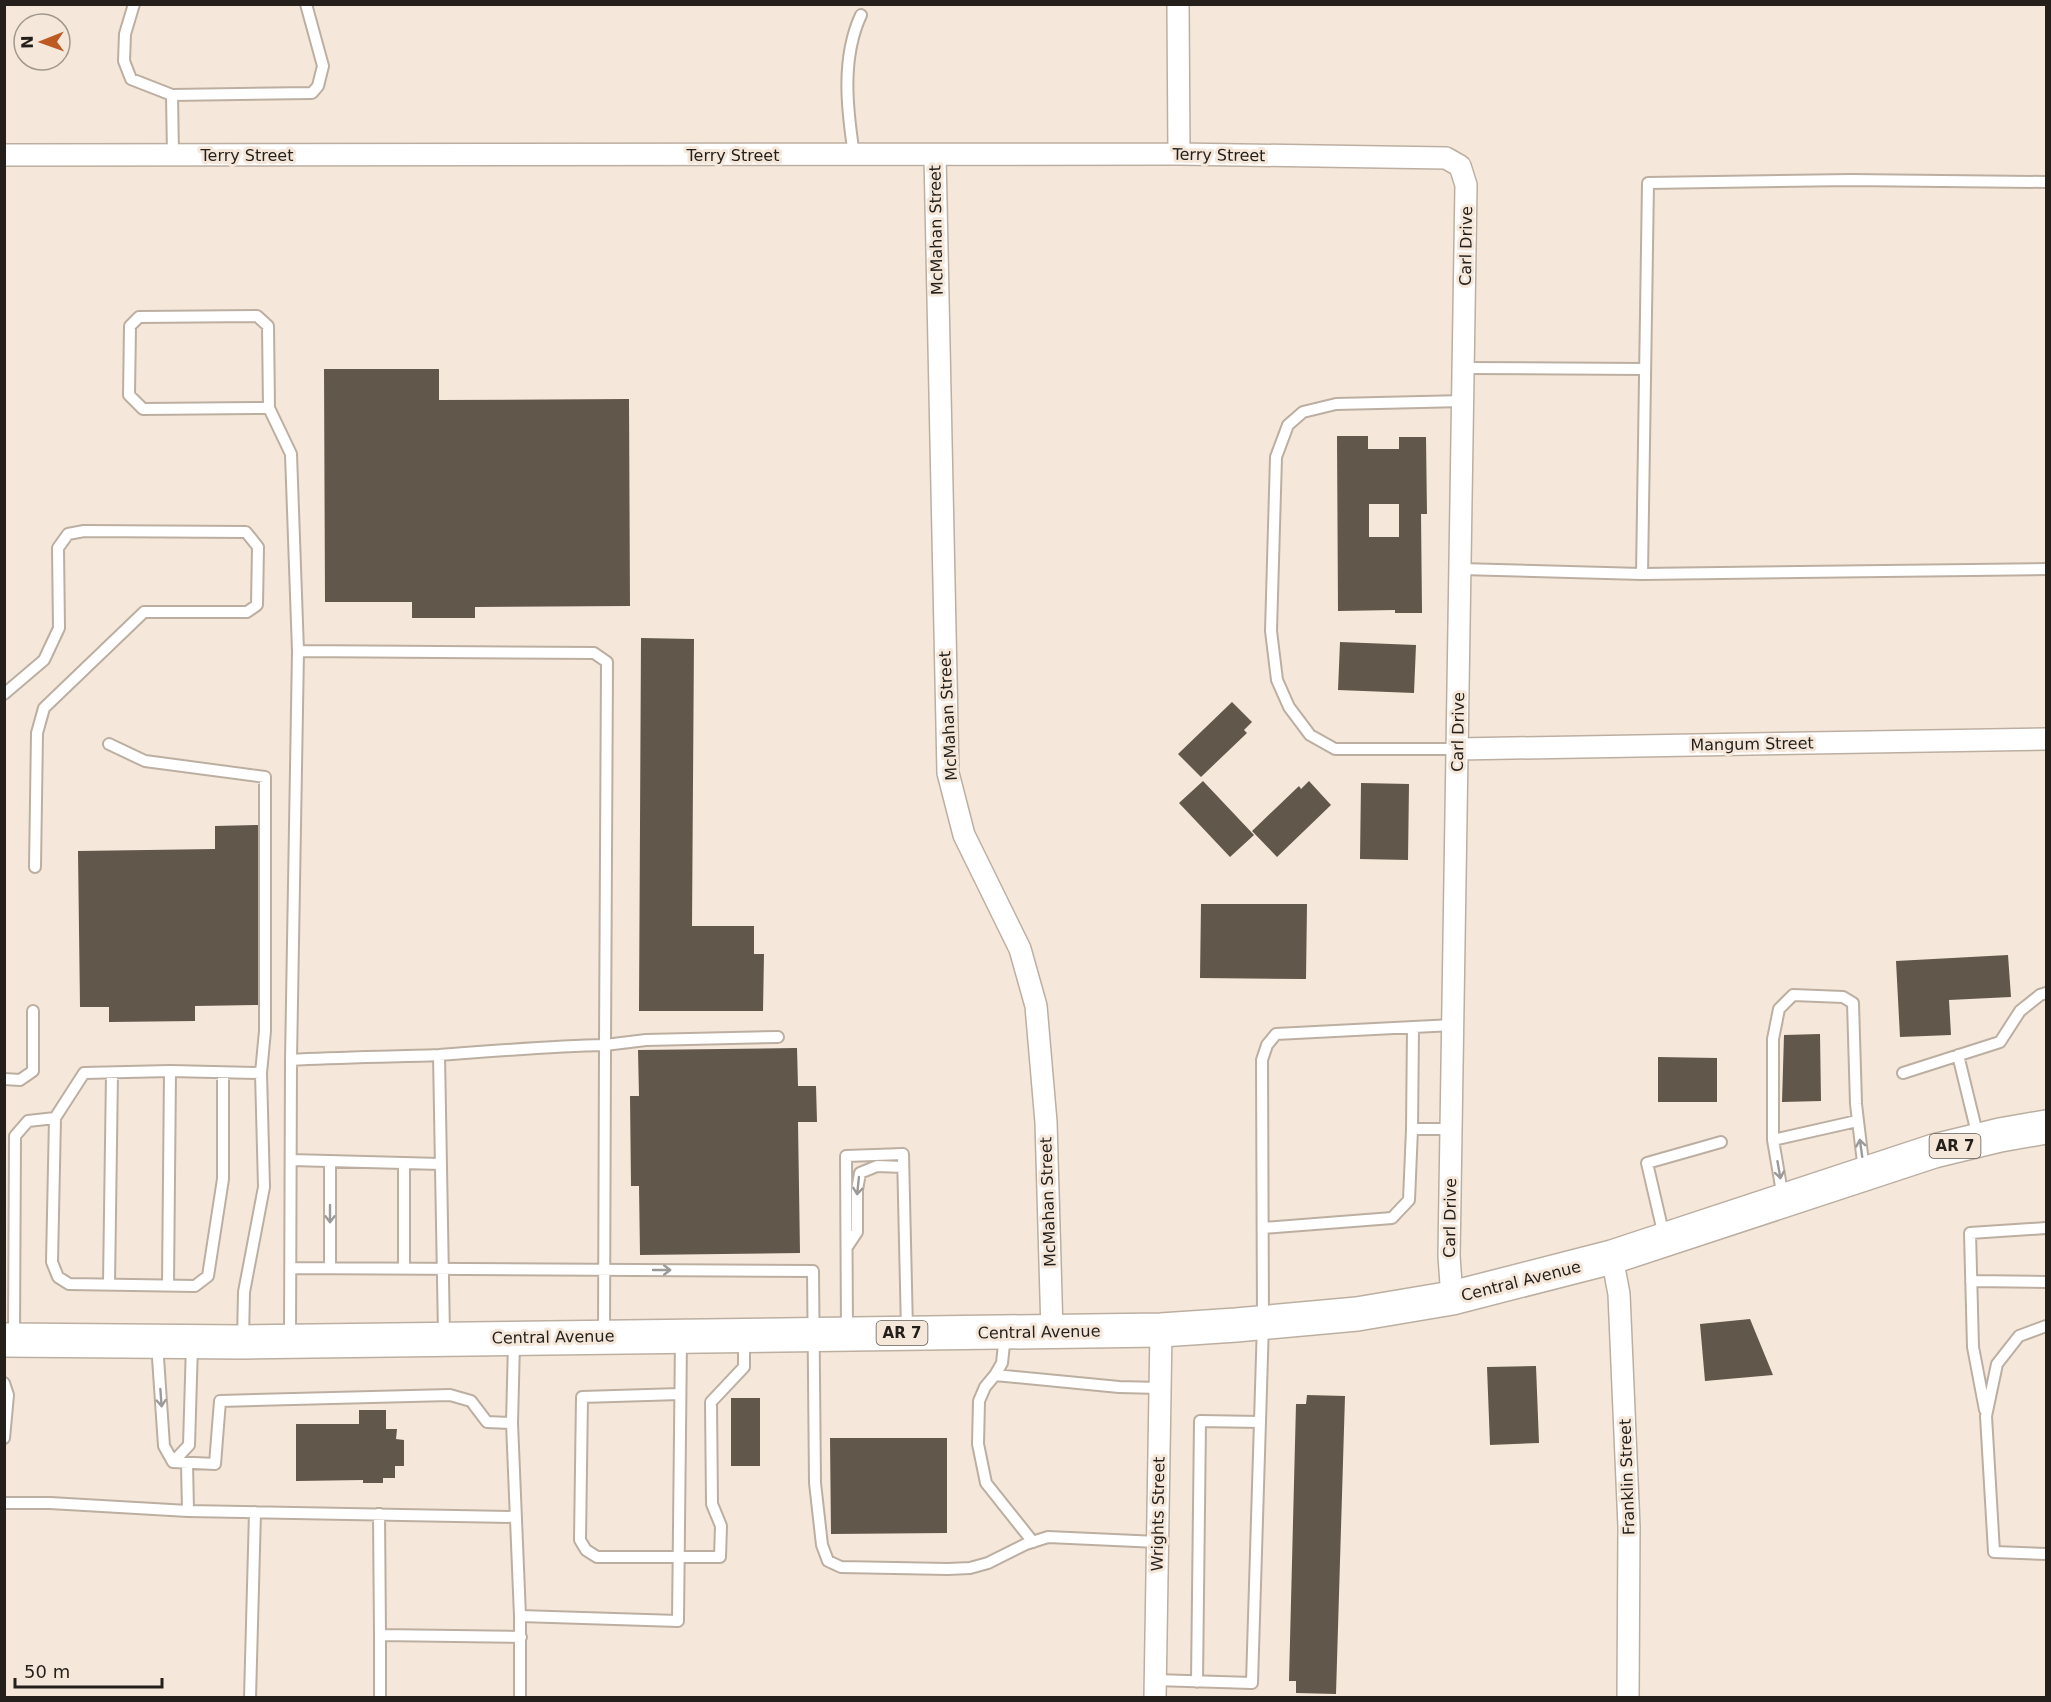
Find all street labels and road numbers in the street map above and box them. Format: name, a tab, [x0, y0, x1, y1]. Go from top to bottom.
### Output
street label: Terry Street	[1171, 145, 1266, 165]
street label: Terry Street	[200, 146, 293, 165]
street label: Terry Street	[686, 146, 779, 165]
street label: McMahan Street	[925, 165, 947, 295]
street label: Carl Drive	[1456, 206, 1476, 286]
street label: McMahan Street	[935, 651, 961, 781]
street label: Carl Drive	[1448, 692, 1468, 772]
street label: Mangum Street	[1690, 733, 1814, 755]
road number: AR 7	[1930, 1134, 1980, 1158]
street label: McMahan Street	[1036, 1137, 1060, 1267]
street label: Carl Drive	[1440, 1178, 1460, 1258]
street label: Central Avenue	[1459, 1257, 1583, 1305]
road number: AR 7	[876, 1321, 928, 1345]
street label: Central Avenue	[977, 1321, 1101, 1343]
street label: Central Avenue	[491, 1326, 615, 1348]
street label: Franklin Street	[1615, 1418, 1639, 1536]
street label: Wrights Street	[1148, 1456, 1168, 1572]

